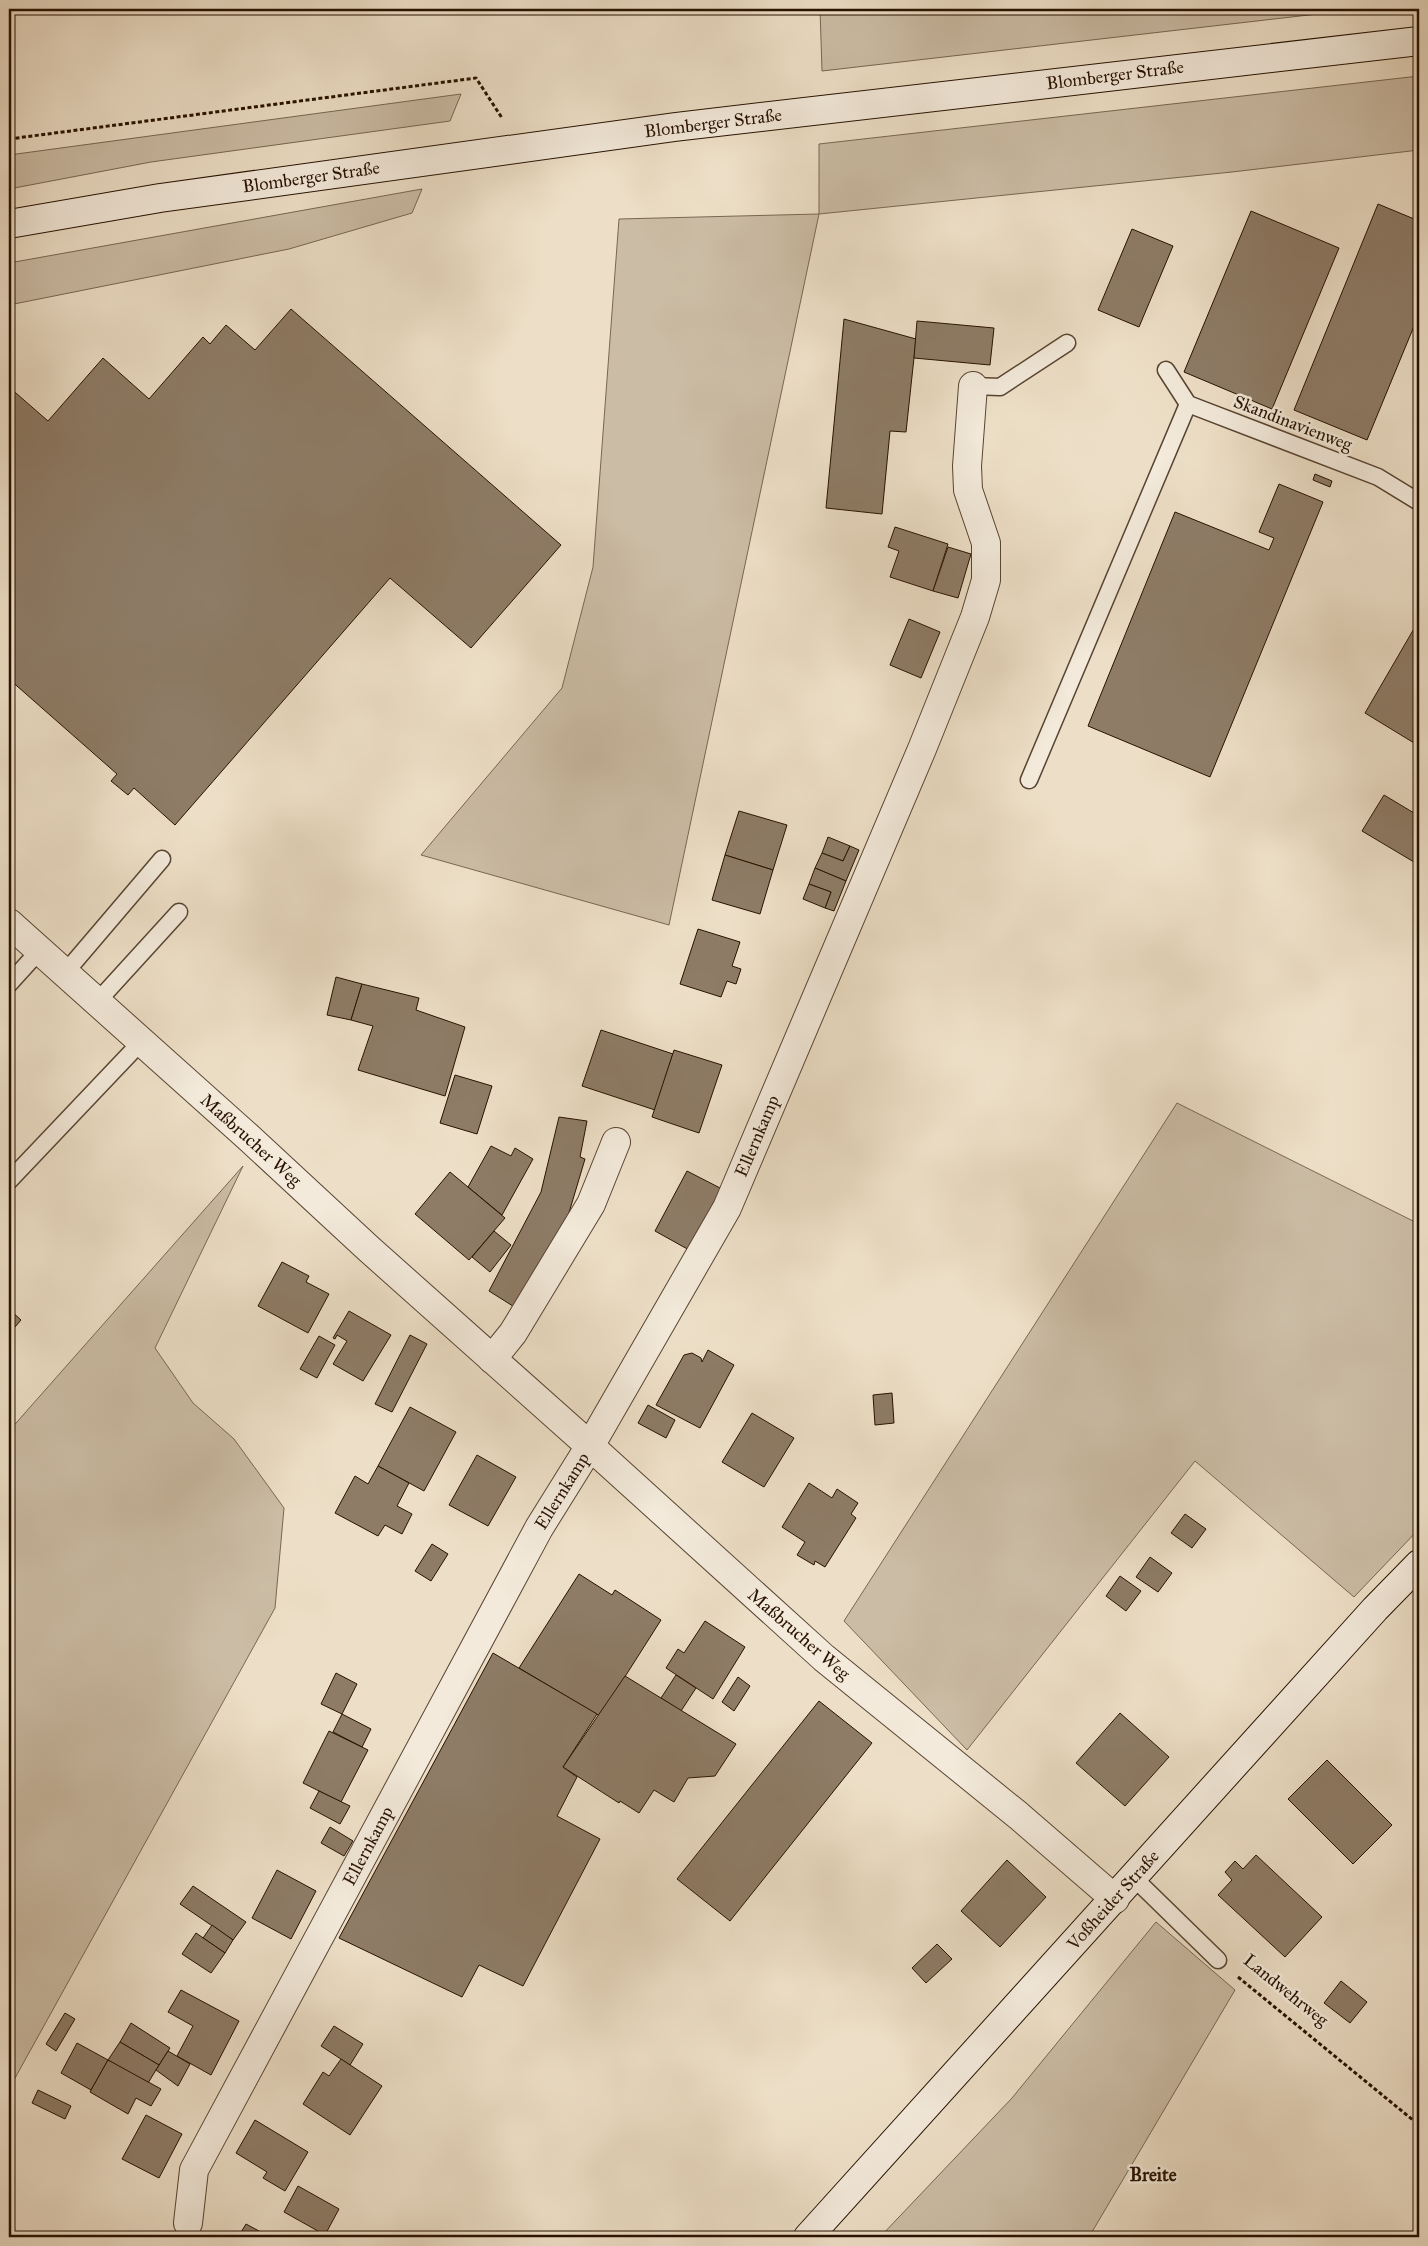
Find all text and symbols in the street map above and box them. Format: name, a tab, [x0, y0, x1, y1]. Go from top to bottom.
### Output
street label: Blomberger Straße	[1045, 56, 1185, 95]
street label: Blomberger Straße	[643, 104, 783, 143]
street label: Blomberger Straße	[241, 156, 381, 199]
street label: Skandinavienweg	[1230, 390, 1356, 457]
street label: Maßbrucher Weg	[195, 1089, 307, 1192]
street label: Ellernkamp	[730, 1092, 784, 1180]
street label: Ellernkamp	[530, 1448, 594, 1534]
street label: Maßbrucher Weg	[743, 1584, 855, 1686]
street label: Ellernkamp	[338, 1803, 398, 1889]
street label: Voßheider Straße	[1062, 1845, 1164, 1955]
street label: Landwehrweg	[1238, 1949, 1333, 2032]
district label: Breite	[1129, 2163, 1177, 2186]

